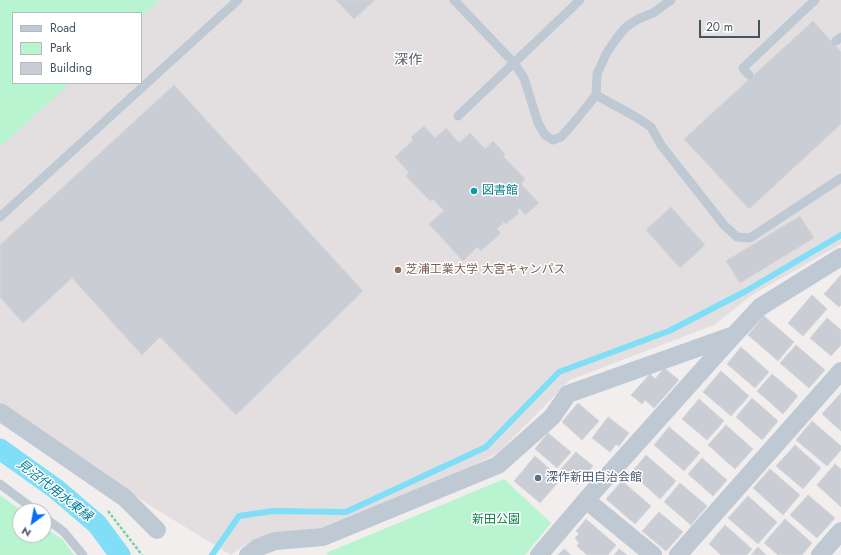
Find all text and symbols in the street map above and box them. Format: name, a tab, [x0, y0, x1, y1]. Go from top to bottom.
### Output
legend	[12, 12, 142, 84]
scale bar	[701, 12, 762, 38]
text: 20 m	[706, 18, 733, 36]
text: Road	[50, 19, 76, 37]
text: Park	[50, 39, 71, 57]
district label: 深作	[394, 53, 422, 69]
text: Building	[50, 59, 92, 77]
place label: 図書館	[482, 184, 518, 198]
marker: 図書館	[469, 186, 479, 196]
place label: 芝浦工業大学 大宮キャンパス	[406, 263, 566, 277]
marker: 芝浦工業大学 大宮キャンパス	[393, 265, 403, 275]
water label: 見沼代用水東縁	[13, 457, 95, 525]
place label: 深作新田自治会館	[546, 471, 642, 485]
marker: 深作新田自治会館	[533, 473, 543, 483]
north arrow	[12, 503, 52, 543]
park label: 新田公園	[472, 513, 520, 527]
text: N	[18, 523, 34, 541]

